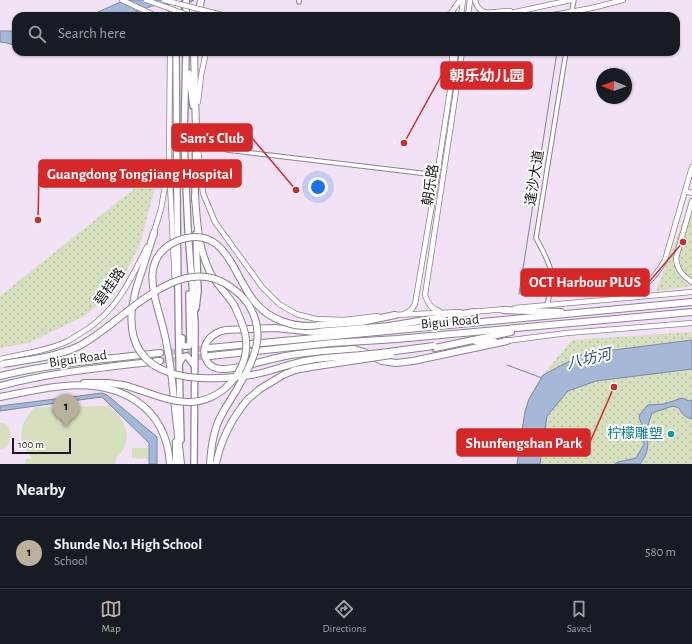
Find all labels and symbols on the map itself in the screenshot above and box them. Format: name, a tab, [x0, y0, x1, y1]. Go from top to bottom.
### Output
callout: 朝乐幼儿园	[441, 62, 532, 89]
text: 朝乐幼儿园	[449, 67, 525, 84]
north arrow	[596, 68, 632, 104]
callout: Sam's Club	[172, 124, 252, 151]
text: Sam's Club	[180, 131, 244, 146]
street label: 逢沙大道	[523, 149, 546, 207]
callout: Guangdong Tongjiang Hospital	[39, 160, 241, 187]
street label: 朝乐路	[420, 163, 441, 207]
text: Guangdong Tongjiang Hospital	[47, 167, 233, 182]
your location	[308, 177, 328, 197]
street label: 碧桂路	[91, 265, 128, 308]
callout: OCT Harbour PLUS	[521, 269, 649, 296]
text: OCT Harbour PLUS	[529, 275, 641, 290]
street label: Bigui Road	[420, 312, 480, 332]
water label: 八坊河	[565, 345, 616, 371]
street label: Bigui Road	[48, 348, 108, 370]
pin: 1	[53, 394, 79, 427]
place label: 柠檬雕塑	[607, 425, 663, 441]
callout: Shunfengshan Park	[457, 429, 590, 456]
marker: 柠檬雕塑	[666, 429, 676, 439]
scale bar	[12, 436, 71, 455]
text: Shunfengshan Park	[466, 436, 583, 451]

